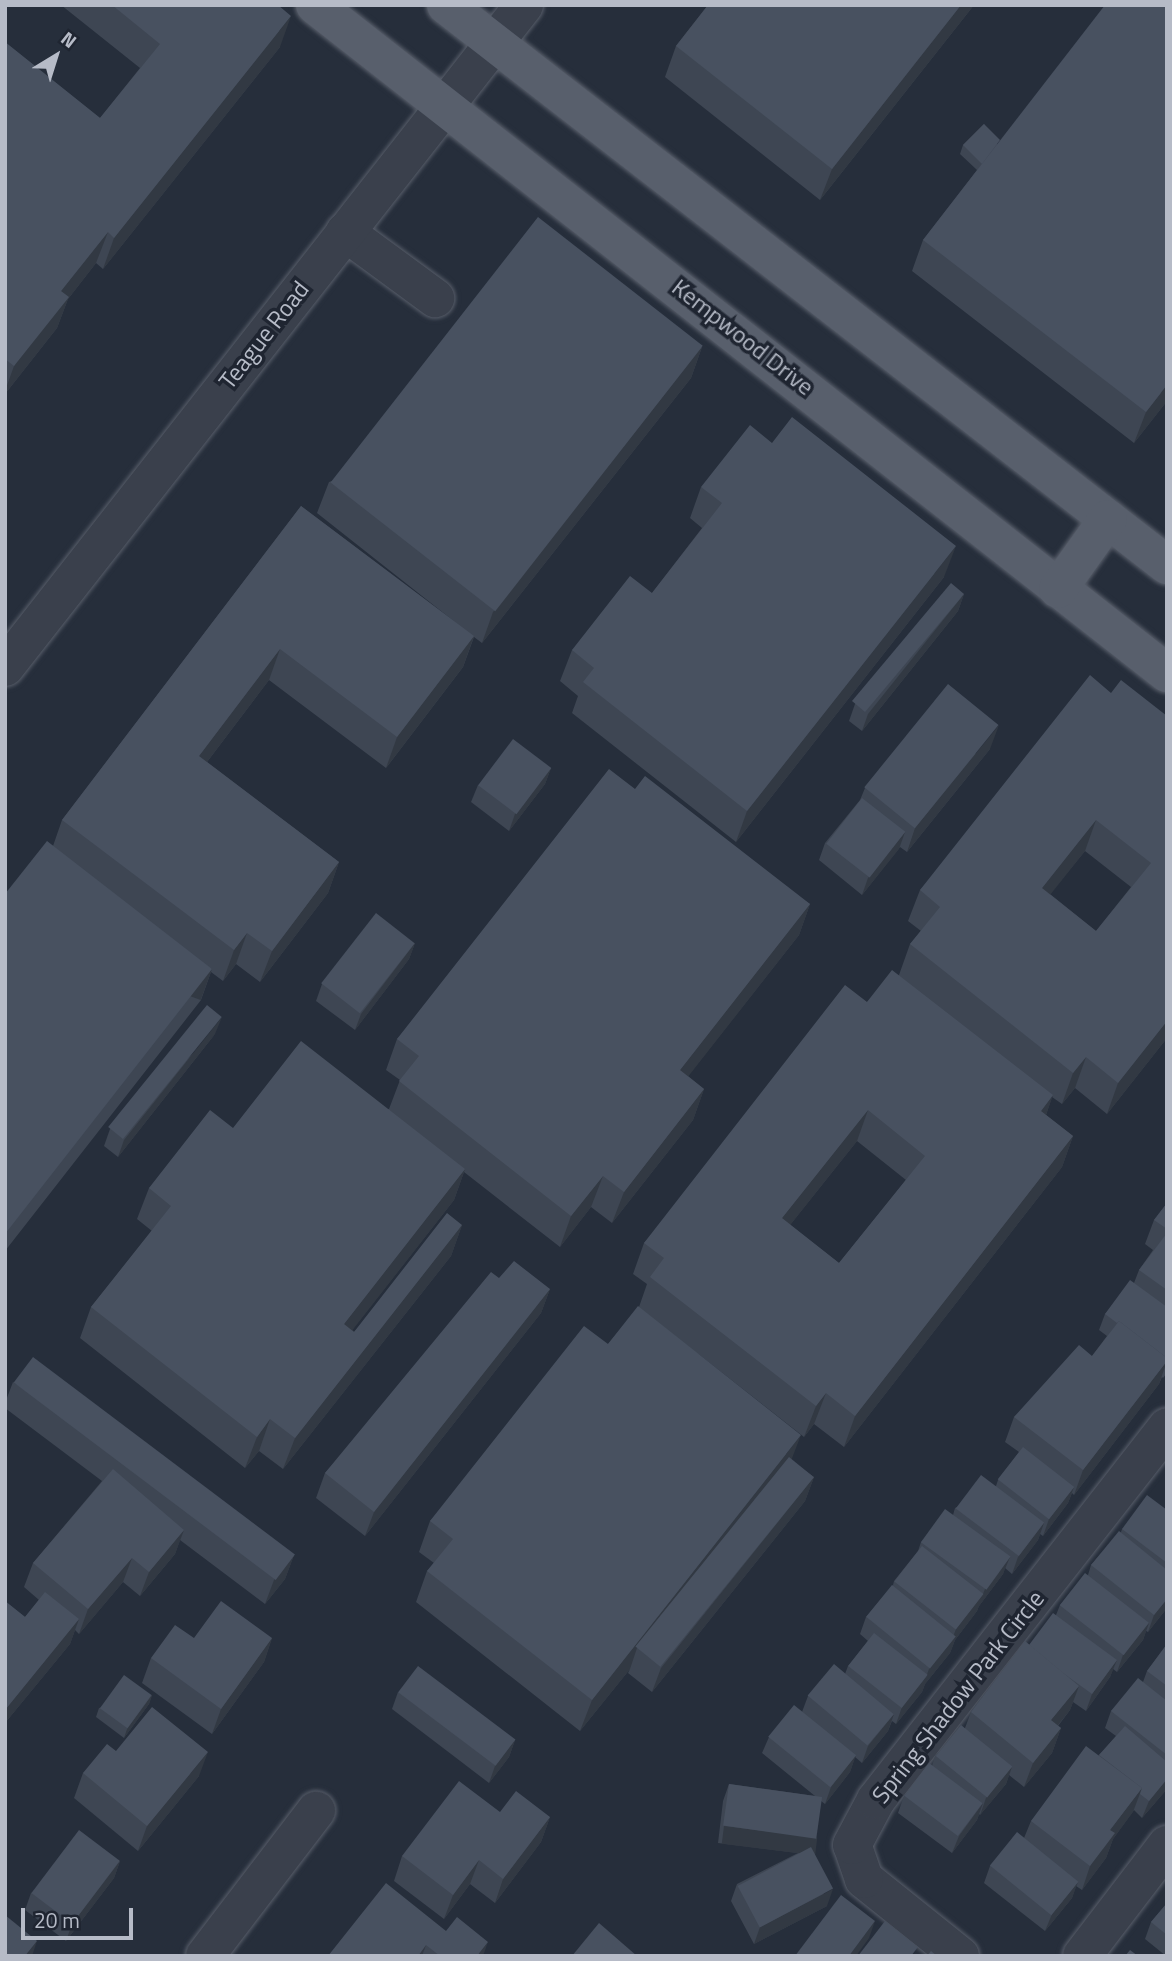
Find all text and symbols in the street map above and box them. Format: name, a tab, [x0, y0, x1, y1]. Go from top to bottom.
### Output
north arrow	[21, 21, 91, 91]
text: N	[55, 24, 83, 55]
street label: Kempwood Drive	[666, 273, 820, 401]
street label: Teague Road	[213, 275, 315, 395]
street label: Spring Shadow Park Circle	[866, 1585, 1050, 1809]
scale bar	[24, 1895, 136, 1939]
text: 20 m	[34, 1904, 80, 1936]

